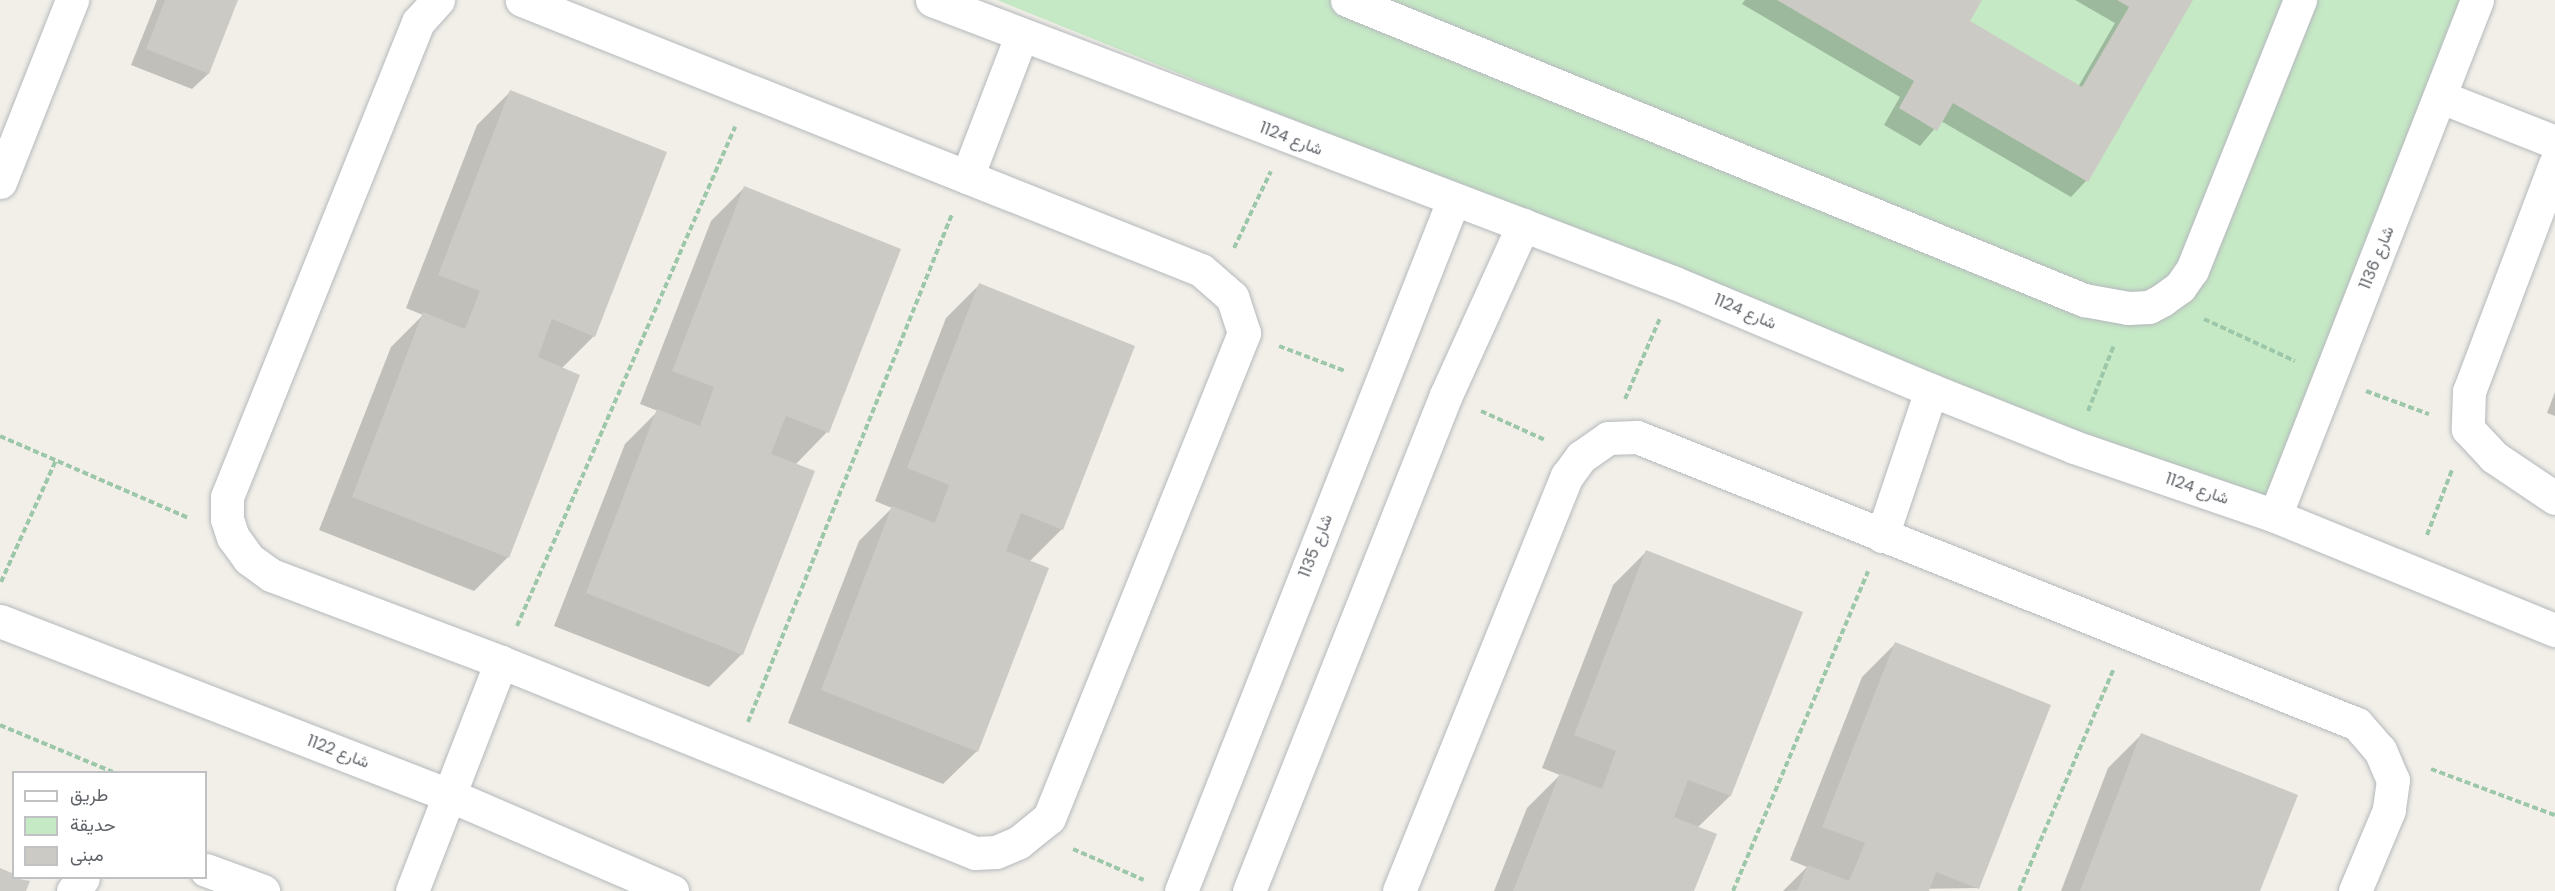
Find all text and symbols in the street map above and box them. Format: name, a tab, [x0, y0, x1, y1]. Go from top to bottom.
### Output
street label: شارع 1124	[1257, 118, 1325, 160]
street label: شارع 1136	[2356, 224, 2398, 292]
street label: شارع 1124	[1711, 290, 1779, 334]
street label: شارع 1124	[2163, 469, 2231, 509]
street label: شارع 1135	[1295, 512, 1337, 580]
street label: شارع 1122	[304, 731, 372, 773]
legend	[12, 771, 207, 879]
text: طريق	[70, 782, 108, 807]
text: حديقة	[70, 812, 116, 837]
text: مبنى	[70, 842, 104, 867]

